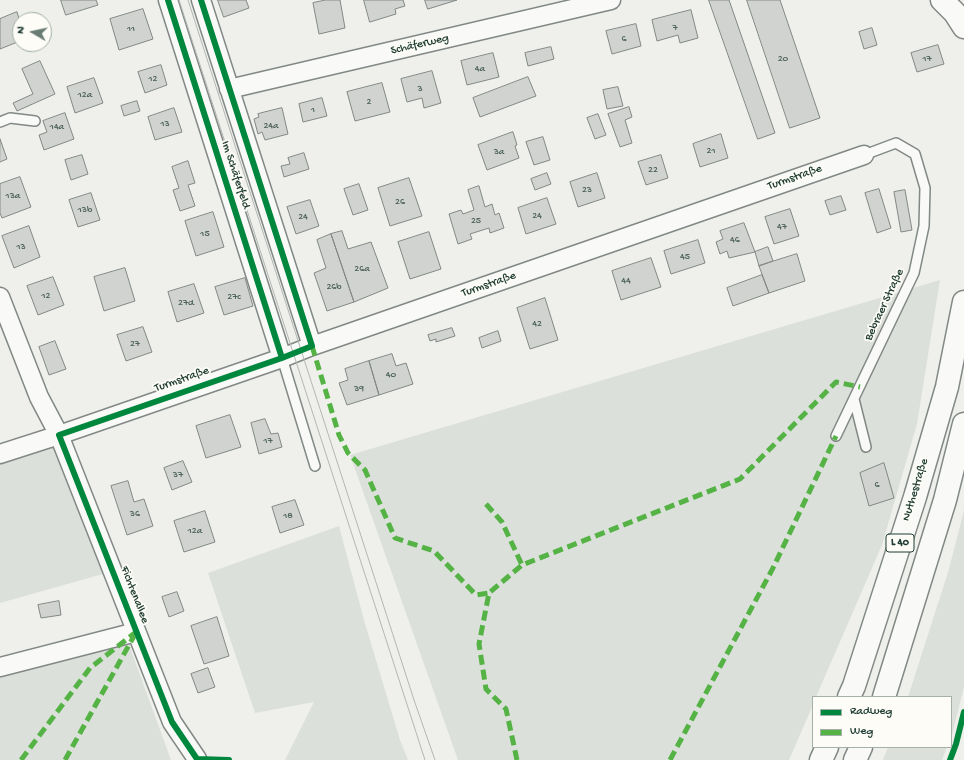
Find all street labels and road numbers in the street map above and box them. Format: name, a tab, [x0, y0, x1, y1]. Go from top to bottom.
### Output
street label: Schäferweg	[390, 31, 450, 59]
street label: Im Schäferfeld	[217, 139, 253, 211]
street label: Turmstraße	[766, 162, 824, 194]
street label: Bebraer Straße	[862, 267, 908, 343]
street label: Turmstraße	[460, 269, 518, 301]
street label: Turmstraße	[153, 364, 211, 396]
street label: Nuthestraße	[900, 457, 932, 523]
road number: L 40	[886, 534, 914, 552]
street label: Fichtenallee	[116, 564, 152, 626]

